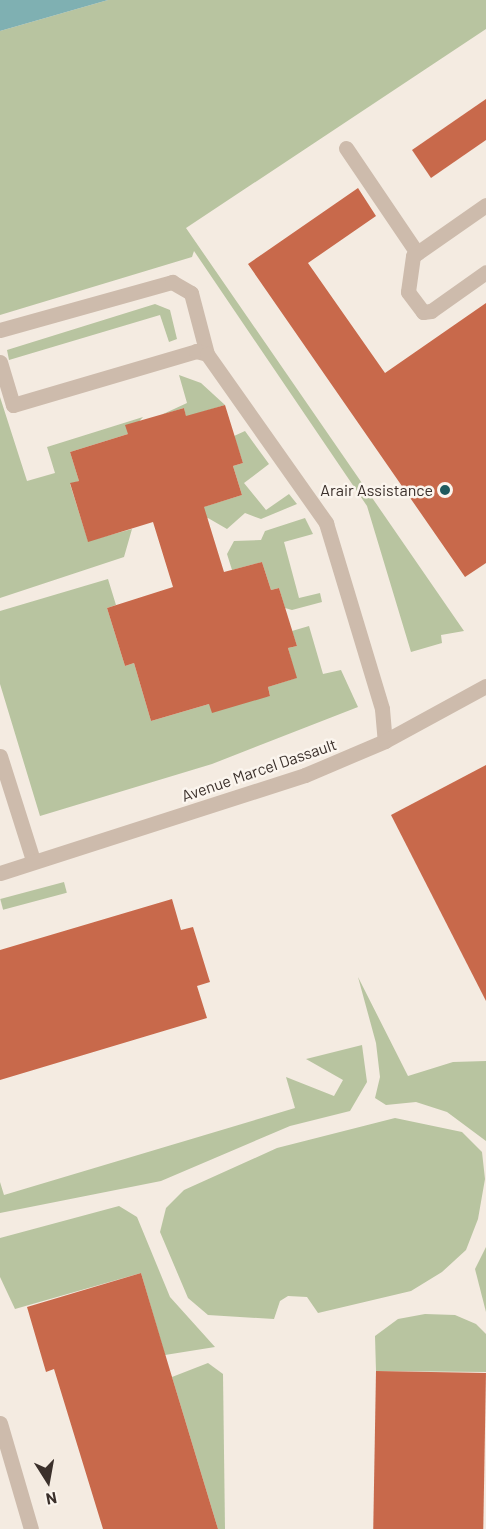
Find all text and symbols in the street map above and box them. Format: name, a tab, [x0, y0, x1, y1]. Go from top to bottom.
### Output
place label: Arair Assistance	[320, 480, 433, 500]
marker: Arair Assistance	[438, 483, 452, 497]
street label: Avenue Marcel Dassault	[179, 734, 339, 806]
north arrow	[18, 1451, 78, 1511]
text: N	[45, 1489, 59, 1509]

